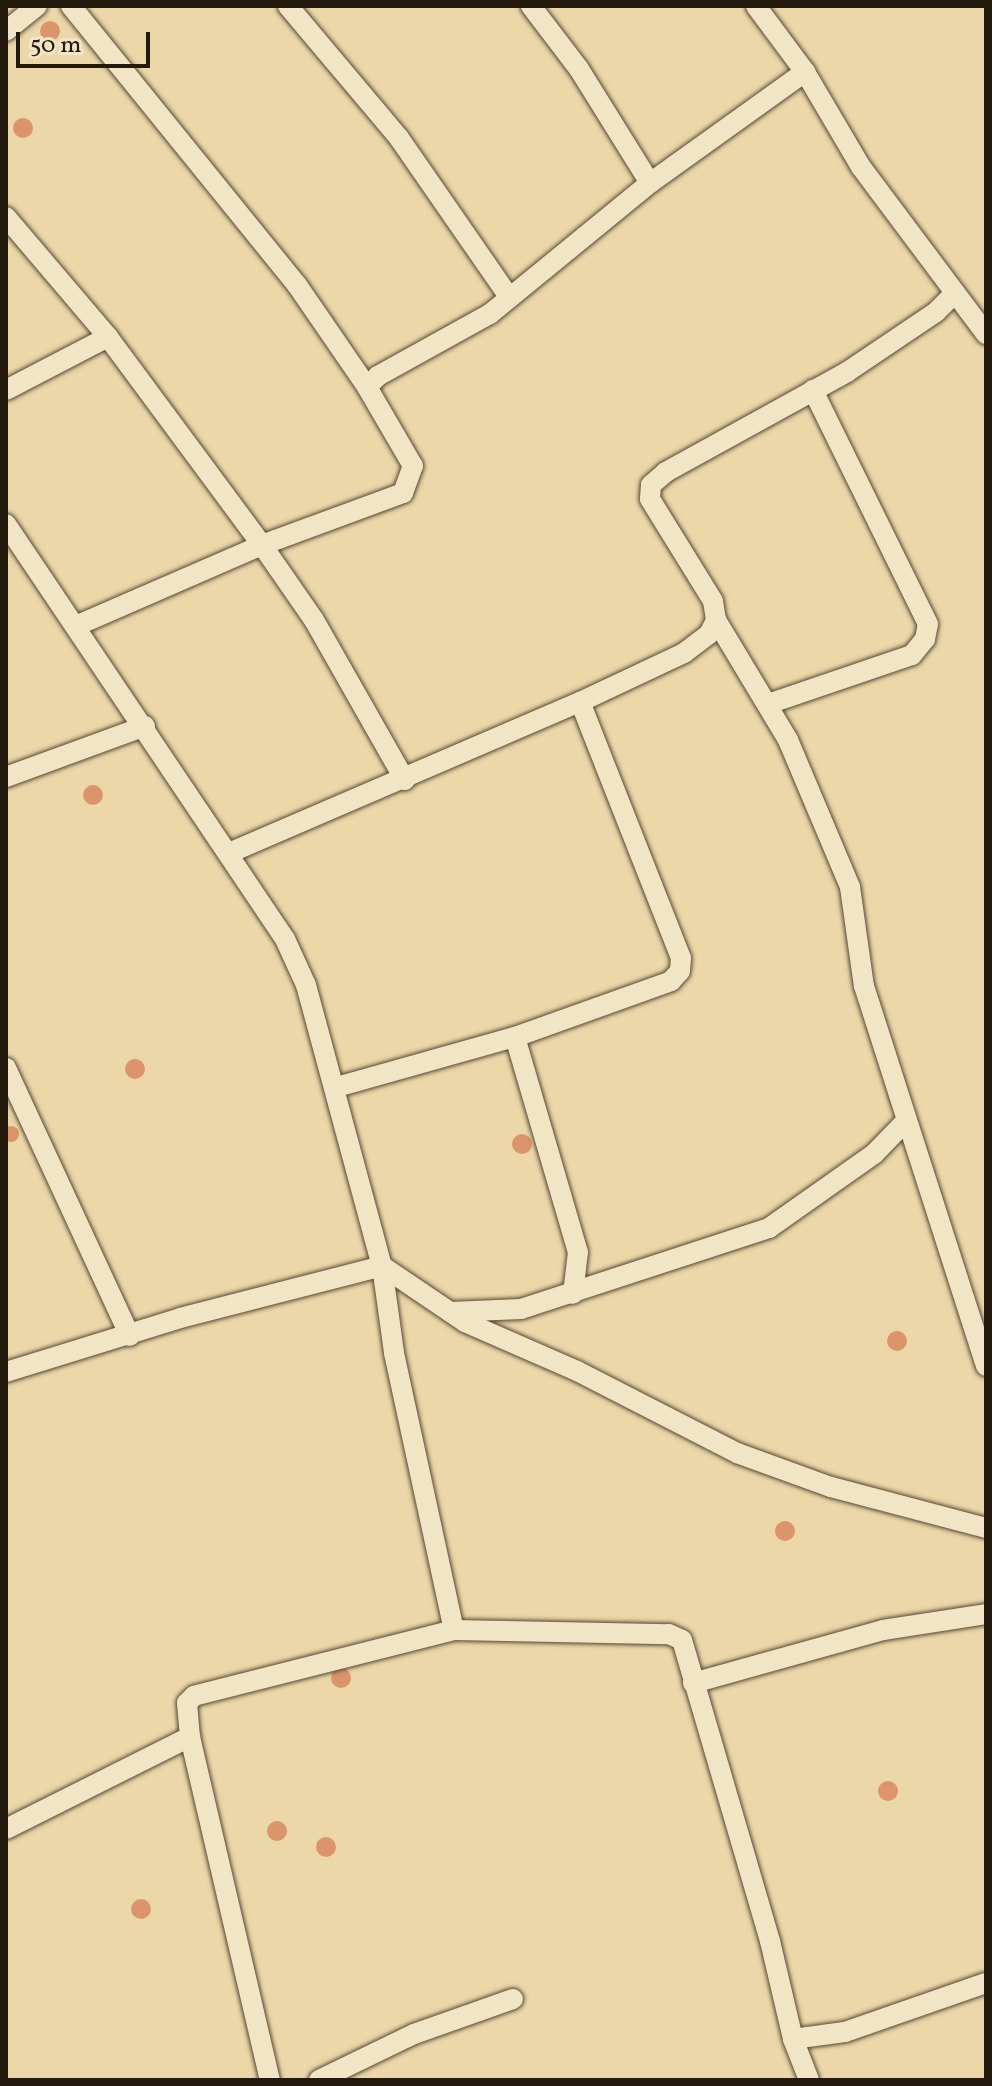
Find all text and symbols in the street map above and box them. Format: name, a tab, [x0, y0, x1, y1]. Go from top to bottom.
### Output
scale bar	[20, 16, 154, 66]
text: 50 m	[30, 29, 82, 63]

